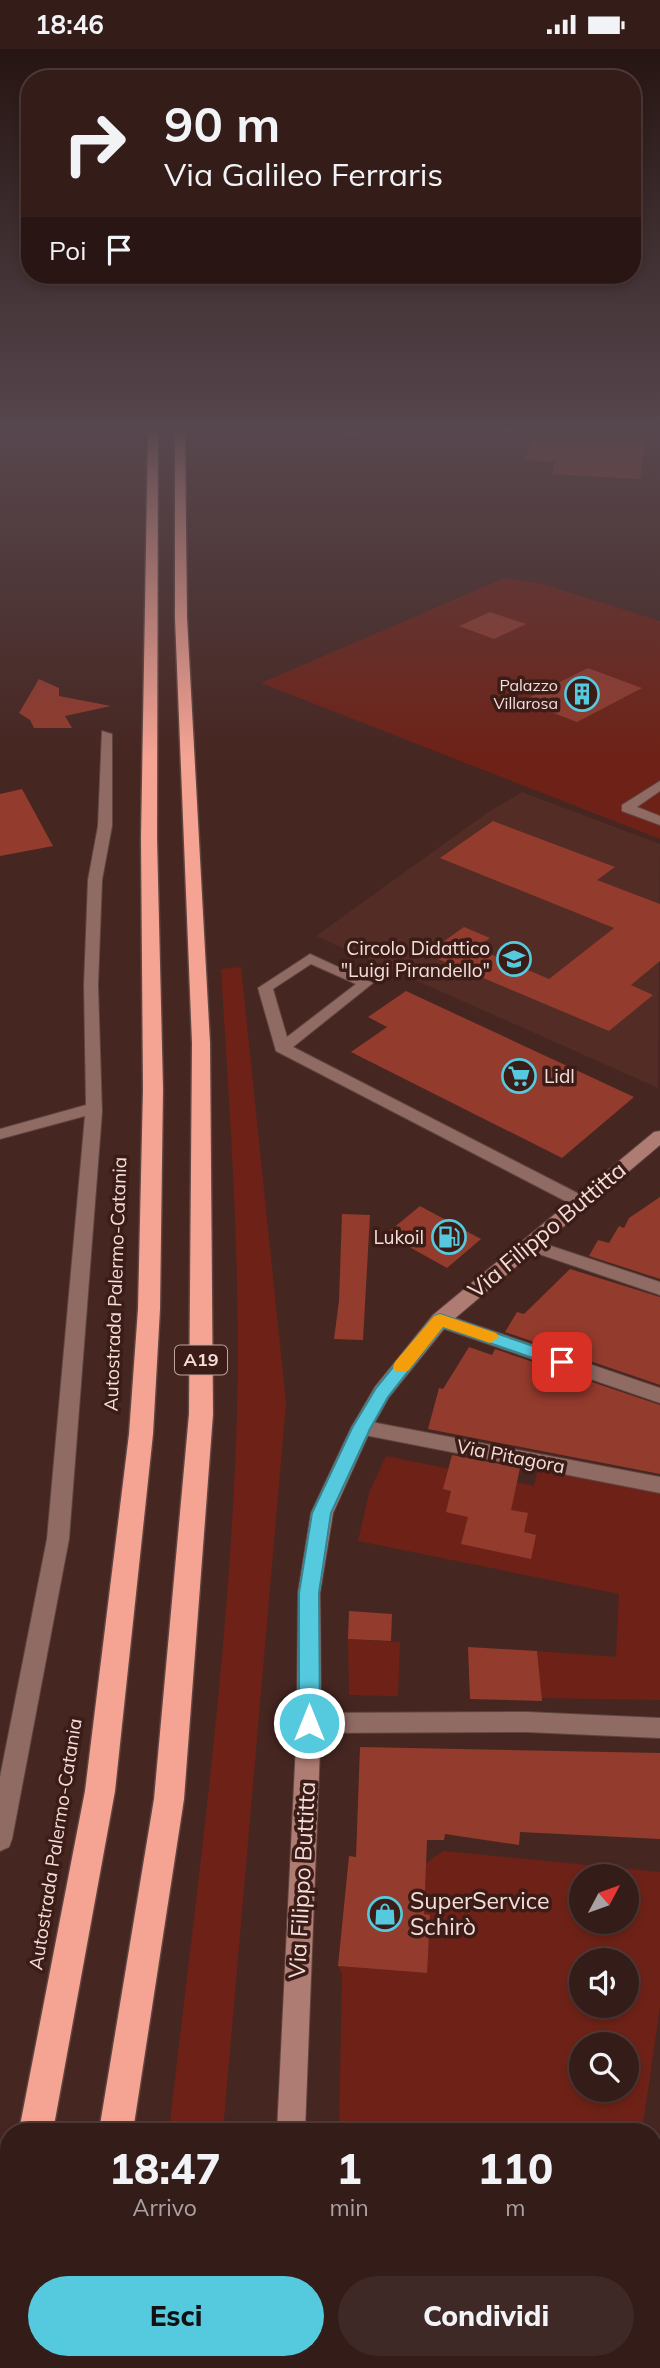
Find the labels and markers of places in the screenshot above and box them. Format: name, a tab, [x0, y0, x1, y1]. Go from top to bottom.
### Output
place label: Palazzo Villarosa	[493, 675, 558, 713]
building icon: Palazzo Villarosa	[563, 675, 601, 713]
place label: Circolo Didattico "Luigi Pirandello"	[341, 936, 490, 982]
school or university icon: Circolo Didattico "Luigi Pirandello"	[495, 940, 533, 978]
supermarket icon: Lidl	[500, 1057, 538, 1095]
place label: Lidl	[544, 1064, 575, 1088]
fuel station icon: Lukoil	[430, 1218, 468, 1256]
place label: Lukoil	[373, 1225, 424, 1249]
pin	[532, 1332, 592, 1392]
place label: SuperService Schirò	[410, 1886, 550, 1941]
shop icon: SuperService Schirò	[366, 1895, 404, 1933]

